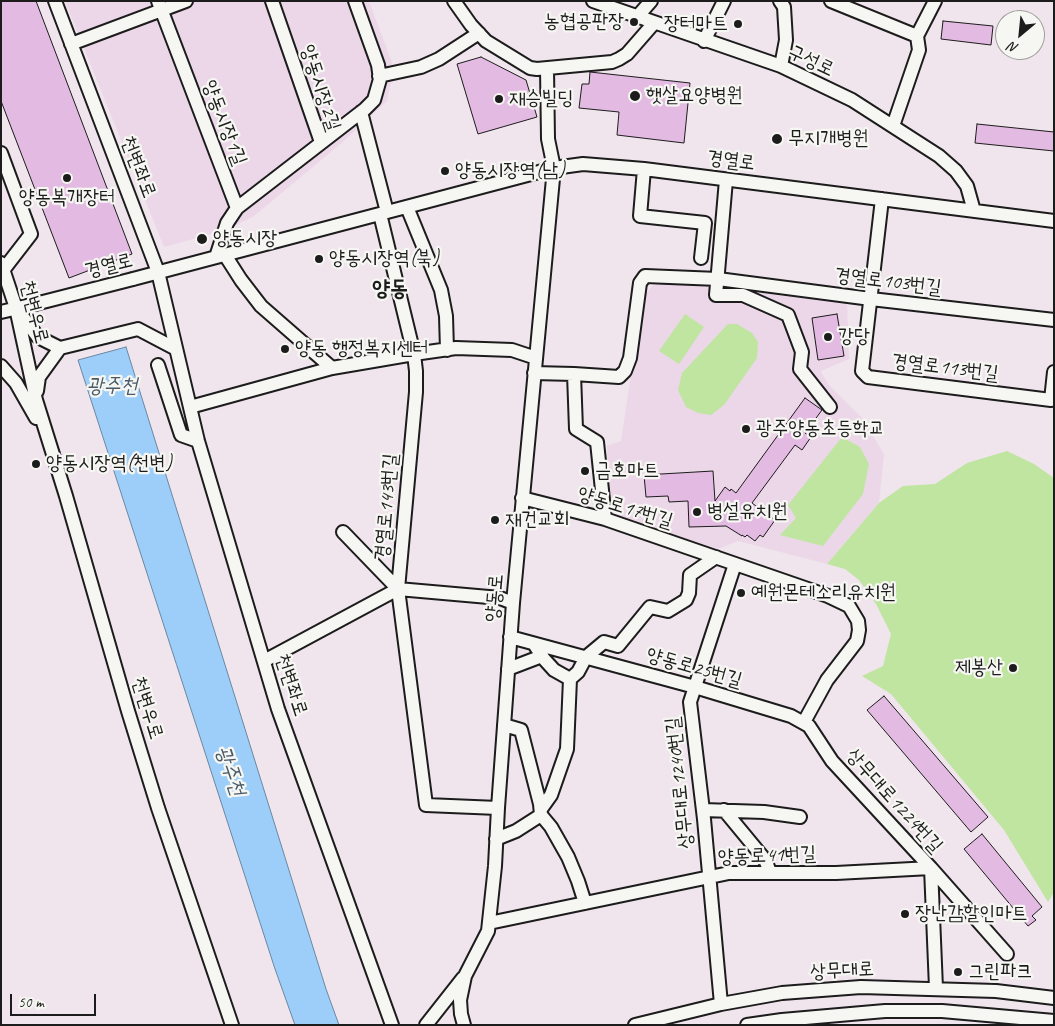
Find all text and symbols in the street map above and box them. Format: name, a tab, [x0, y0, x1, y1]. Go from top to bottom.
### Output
place label: 농협공판장	[544, 10, 624, 34]
north arrow	[995, 10, 1045, 60]
place label: 장터마트	[664, 12, 728, 36]
marker: 농협공판장	[628, 16, 640, 28]
marker: 장터마트	[732, 18, 744, 30]
text: N	[1005, 38, 1021, 57]
street label: 구성로	[784, 40, 838, 82]
street label: 양동시장2길	[295, 42, 345, 134]
street label: 양동시장1길	[197, 77, 251, 169]
place label: 햇살요양병원	[646, 84, 743, 108]
place label: 재승빌딩	[509, 87, 573, 111]
marker: 햇살요양병원	[628, 89, 642, 103]
marker: 재승빌딩	[493, 93, 505, 105]
place label: 무지개병원	[788, 127, 868, 151]
marker: 무지개병원	[770, 132, 784, 146]
street label: 천변좌로	[115, 133, 161, 201]
street label: 경열로	[706, 146, 756, 176]
place label: 양동시장역(남)	[455, 159, 565, 183]
marker: 양동시장역(남)	[439, 165, 451, 177]
marker: 양동복개장터	[61, 172, 73, 184]
place label: 양동복개장터	[19, 186, 115, 210]
place label: 양동시장	[213, 227, 277, 251]
marker: 양동시장	[195, 232, 209, 246]
place label: 양동시장역(북)	[329, 247, 439, 271]
street label: 경열로	[83, 249, 135, 283]
marker: 양동시장역(북)	[313, 253, 325, 265]
street label: 경열로103번길	[833, 264, 943, 300]
district label: 양동	[372, 276, 408, 302]
street label: 천변우로	[15, 278, 53, 346]
place label: 강당	[838, 325, 870, 349]
marker: 강당	[822, 331, 834, 343]
place label: 양동 행정복지센터	[295, 337, 429, 361]
marker: 양동 행정복지센터	[279, 343, 291, 355]
street label: 경열로113번길	[890, 350, 1000, 386]
water label: 광주천	[87, 373, 137, 399]
place label: 광주양동초등학교	[756, 417, 885, 441]
marker: 광주양동초등학교	[740, 423, 752, 435]
place label: 양동시장역(천변)	[46, 452, 172, 476]
street label: 경열로143번길	[370, 452, 404, 562]
marker: 양동시장역(천변)	[30, 458, 42, 470]
place label: 금호마트	[595, 459, 659, 483]
marker: 금호마트	[579, 465, 591, 477]
street label: 양동로17번길	[574, 482, 676, 534]
place label: 병설유치원	[707, 500, 787, 524]
marker: 병설유치원	[691, 506, 703, 518]
place label: 재건교회	[505, 508, 569, 532]
marker: 재건교회	[489, 514, 501, 526]
street label: 양동로	[481, 573, 509, 623]
place label: 예원몬테소리유치원	[751, 581, 896, 605]
marker: 예원몬테소리유치원	[735, 587, 747, 599]
street label: 양동로25번길	[643, 643, 745, 693]
street label: 천변좌로	[270, 651, 312, 719]
place label: 제봉산	[955, 656, 1003, 680]
marker: 제봉산	[1007, 662, 1019, 674]
street label: 천변우로	[126, 674, 168, 742]
street label: 상무대로1240번길	[661, 716, 699, 850]
water label: 광주천	[210, 743, 250, 799]
street label: 상무대로1224번길	[841, 744, 947, 858]
street label: 양동로41번길	[717, 842, 817, 870]
place label: 장난감할인마트	[915, 902, 1028, 926]
marker: 장난감할인마트	[899, 908, 911, 920]
street label: 상무대로	[809, 957, 875, 985]
place label: 그린파크	[968, 960, 1032, 984]
marker: 그린파크	[952, 966, 964, 978]
scale bar	[12, 984, 99, 1016]
text: 50 m	[18, 993, 44, 1012]

